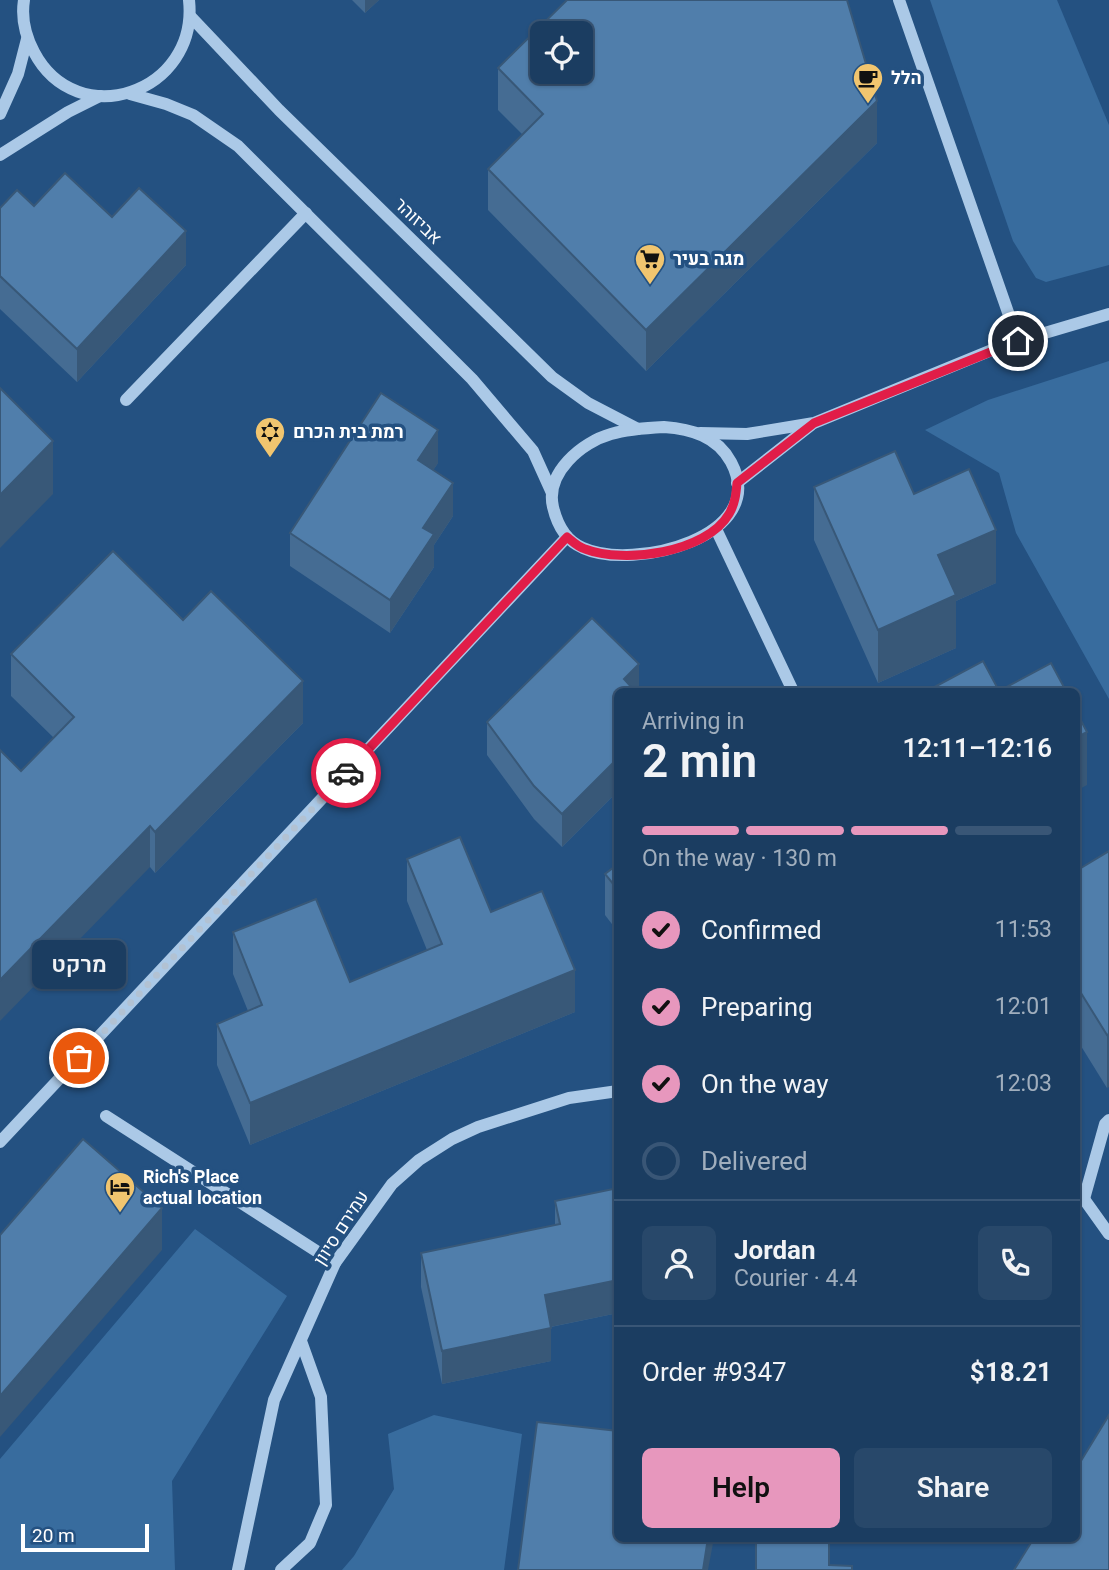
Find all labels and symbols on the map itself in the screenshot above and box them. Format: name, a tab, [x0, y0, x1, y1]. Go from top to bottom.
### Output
cafe icon: הלל	[851, 61, 885, 105]
place label: הלל	[891, 67, 922, 88]
street label: אביזוהר	[390, 193, 446, 248]
supermarket icon: מגה בעיר	[633, 242, 667, 286]
place label: מגה בעיר	[673, 248, 744, 269]
pin	[988, 311, 1048, 371]
synagogue icon: רמת בית הכרם	[253, 415, 287, 459]
place label: רמת בית הכרם	[293, 421, 404, 442]
courier	[311, 738, 381, 808]
callout: מרקט	[32, 939, 126, 988]
pin	[49, 1028, 109, 1088]
place label: Rich's Place actual location	[143, 1166, 262, 1208]
hotel icon: Rich's Place actual location	[103, 1170, 137, 1214]
street label: עמירם סיוון	[309, 1186, 372, 1269]
scale bar	[21, 1521, 149, 1553]

